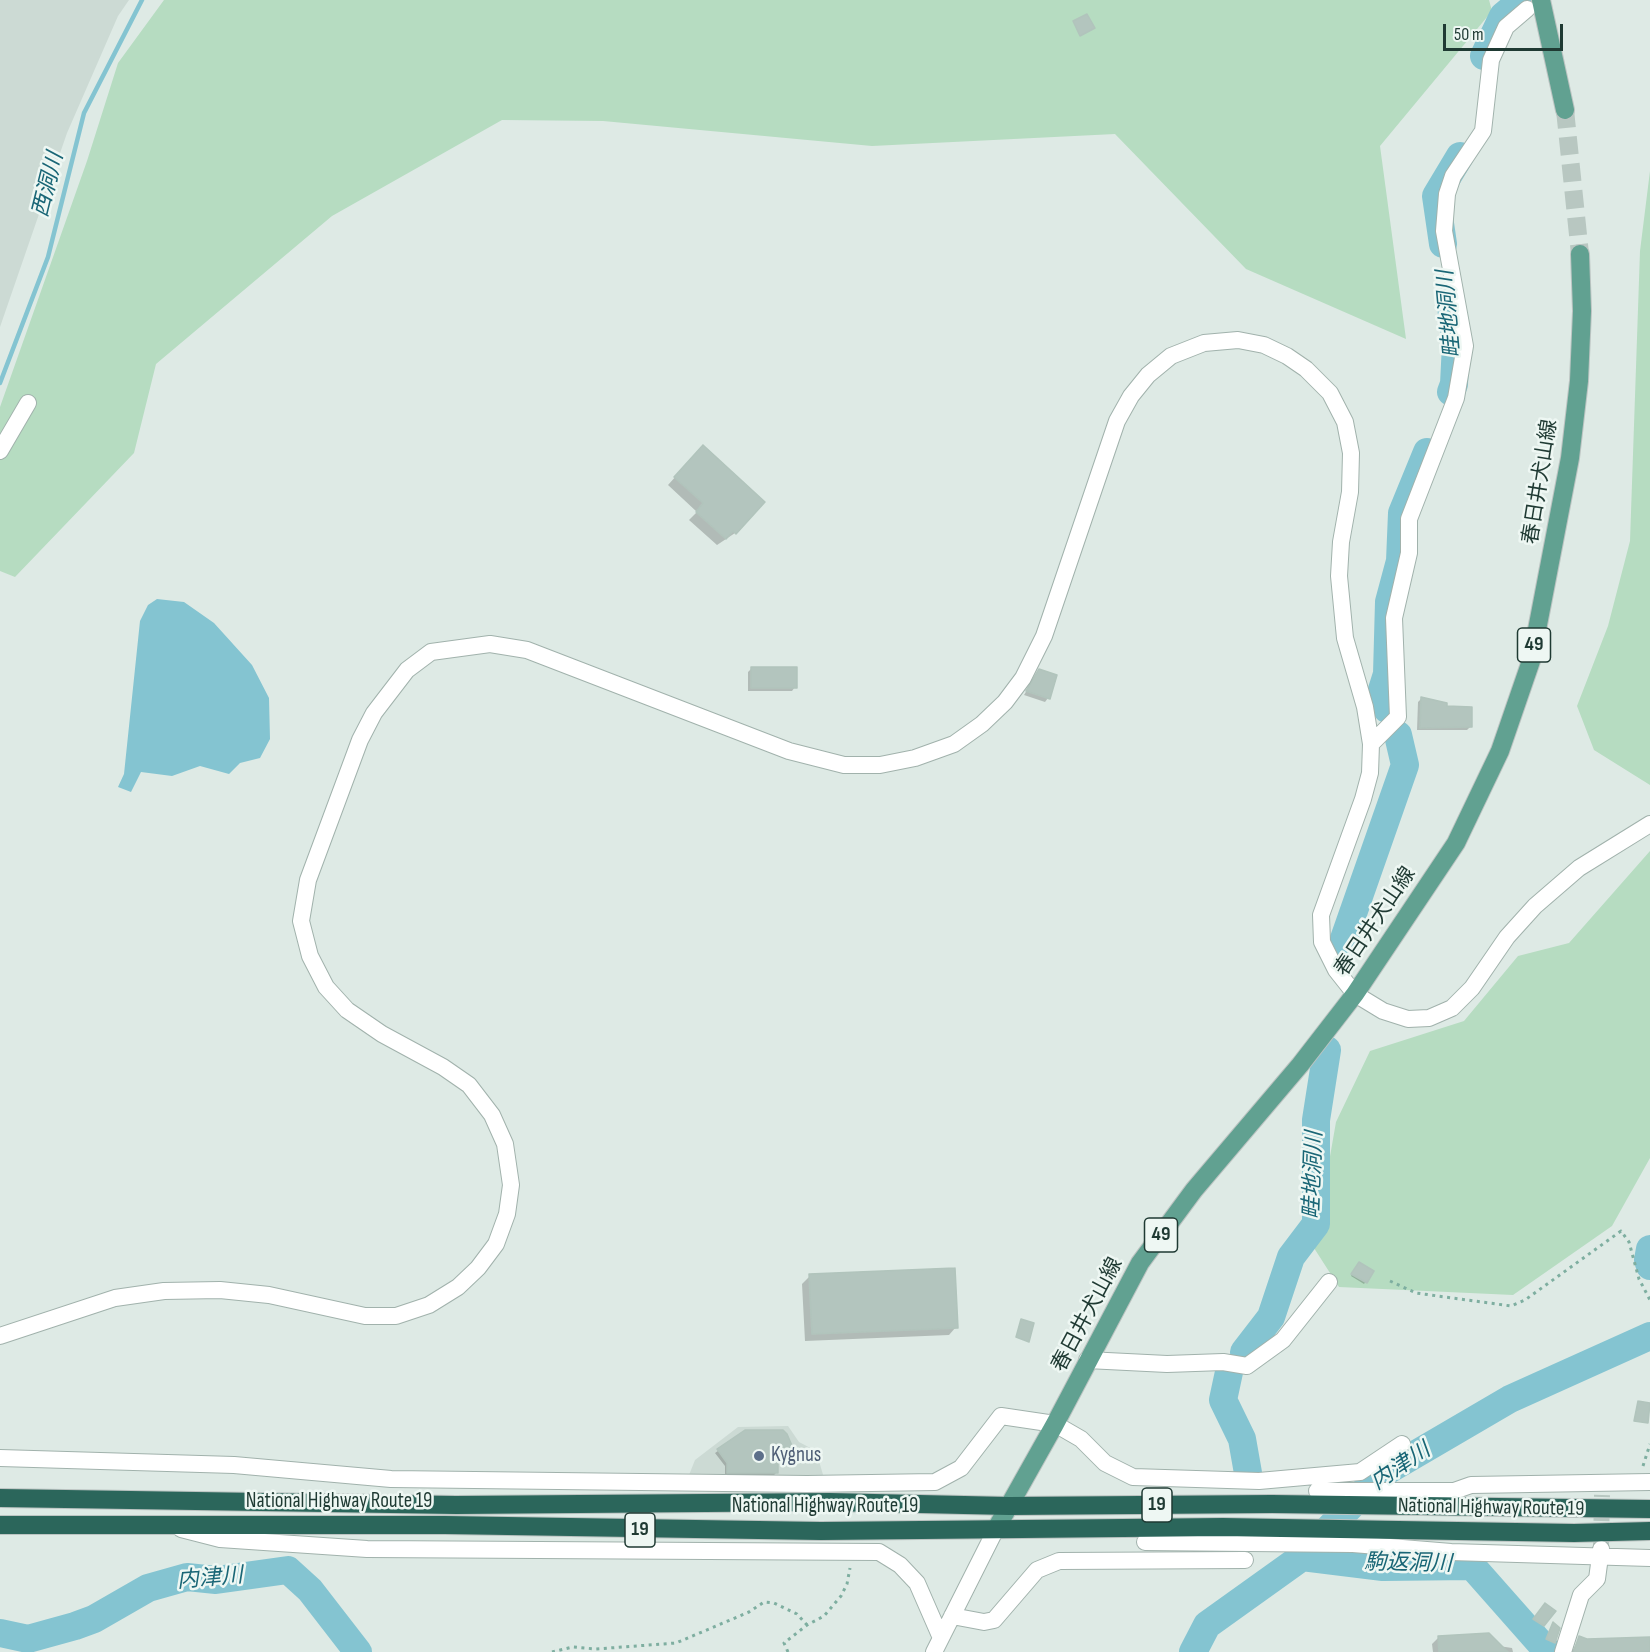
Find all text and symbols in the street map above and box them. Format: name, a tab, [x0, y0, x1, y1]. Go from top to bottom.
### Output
scale bar	[1446, 12, 1566, 50]
text: 50 m	[1454, 24, 1484, 45]
water label: 西洞川	[28, 150, 70, 220]
water label: 畦地洞川	[1433, 269, 1467, 359]
street label: 春日井犬山線	[1519, 418, 1563, 546]
road number: 49	[1518, 628, 1550, 662]
street label: 春日井犬山線	[1330, 863, 1422, 981]
water label: 畦地洞川	[1299, 1131, 1329, 1219]
road number: 49	[1144, 1218, 1178, 1252]
street label: 春日井犬山線	[1047, 1253, 1129, 1377]
water label: 内津川	[1366, 1438, 1436, 1496]
place label: Kygnus	[771, 1443, 821, 1469]
marker: Kygnus	[752, 1449, 766, 1463]
road number: 19	[1142, 1488, 1172, 1522]
street label: National Highway Route 19	[246, 1489, 432, 1515]
street label: National Highway Route 19	[732, 1494, 918, 1520]
street label: National Highway Route 19	[1398, 1494, 1584, 1522]
road number: 19	[625, 1513, 655, 1547]
water label: 駒返洞川	[1364, 1550, 1452, 1578]
water label: 内津川	[176, 1563, 244, 1595]

